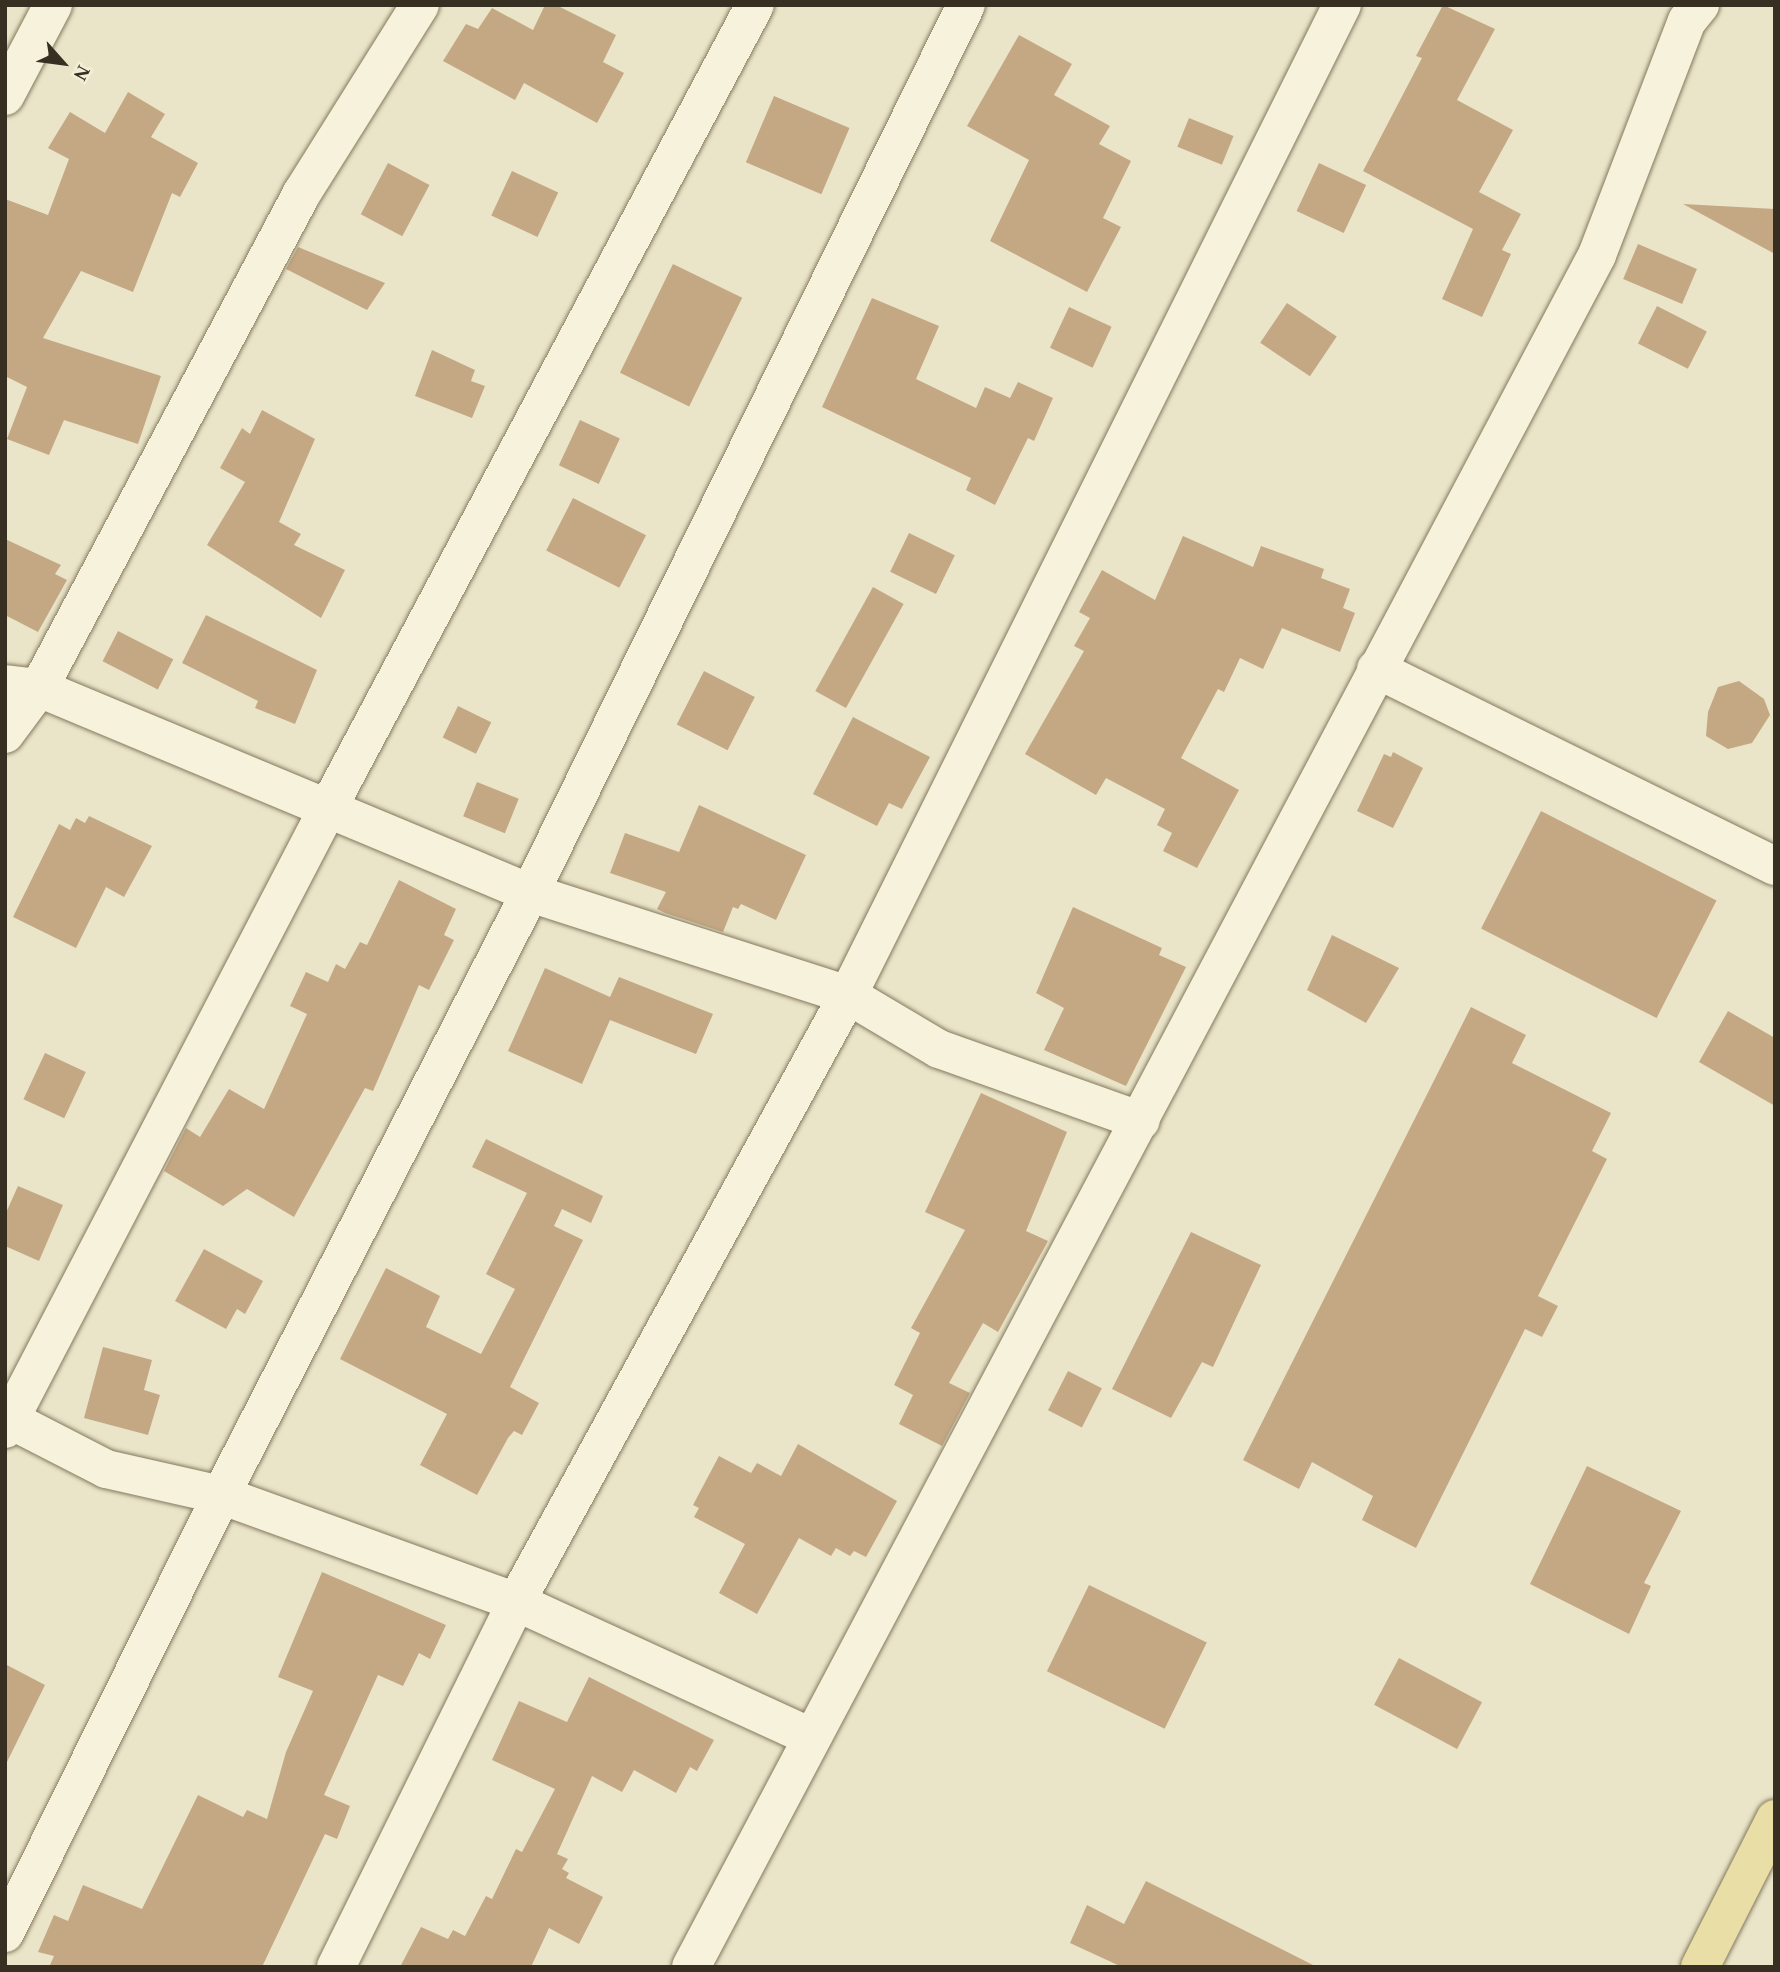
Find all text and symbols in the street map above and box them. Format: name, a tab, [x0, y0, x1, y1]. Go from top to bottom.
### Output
north arrow	[28, 28, 98, 98]
text: N	[69, 62, 94, 84]

